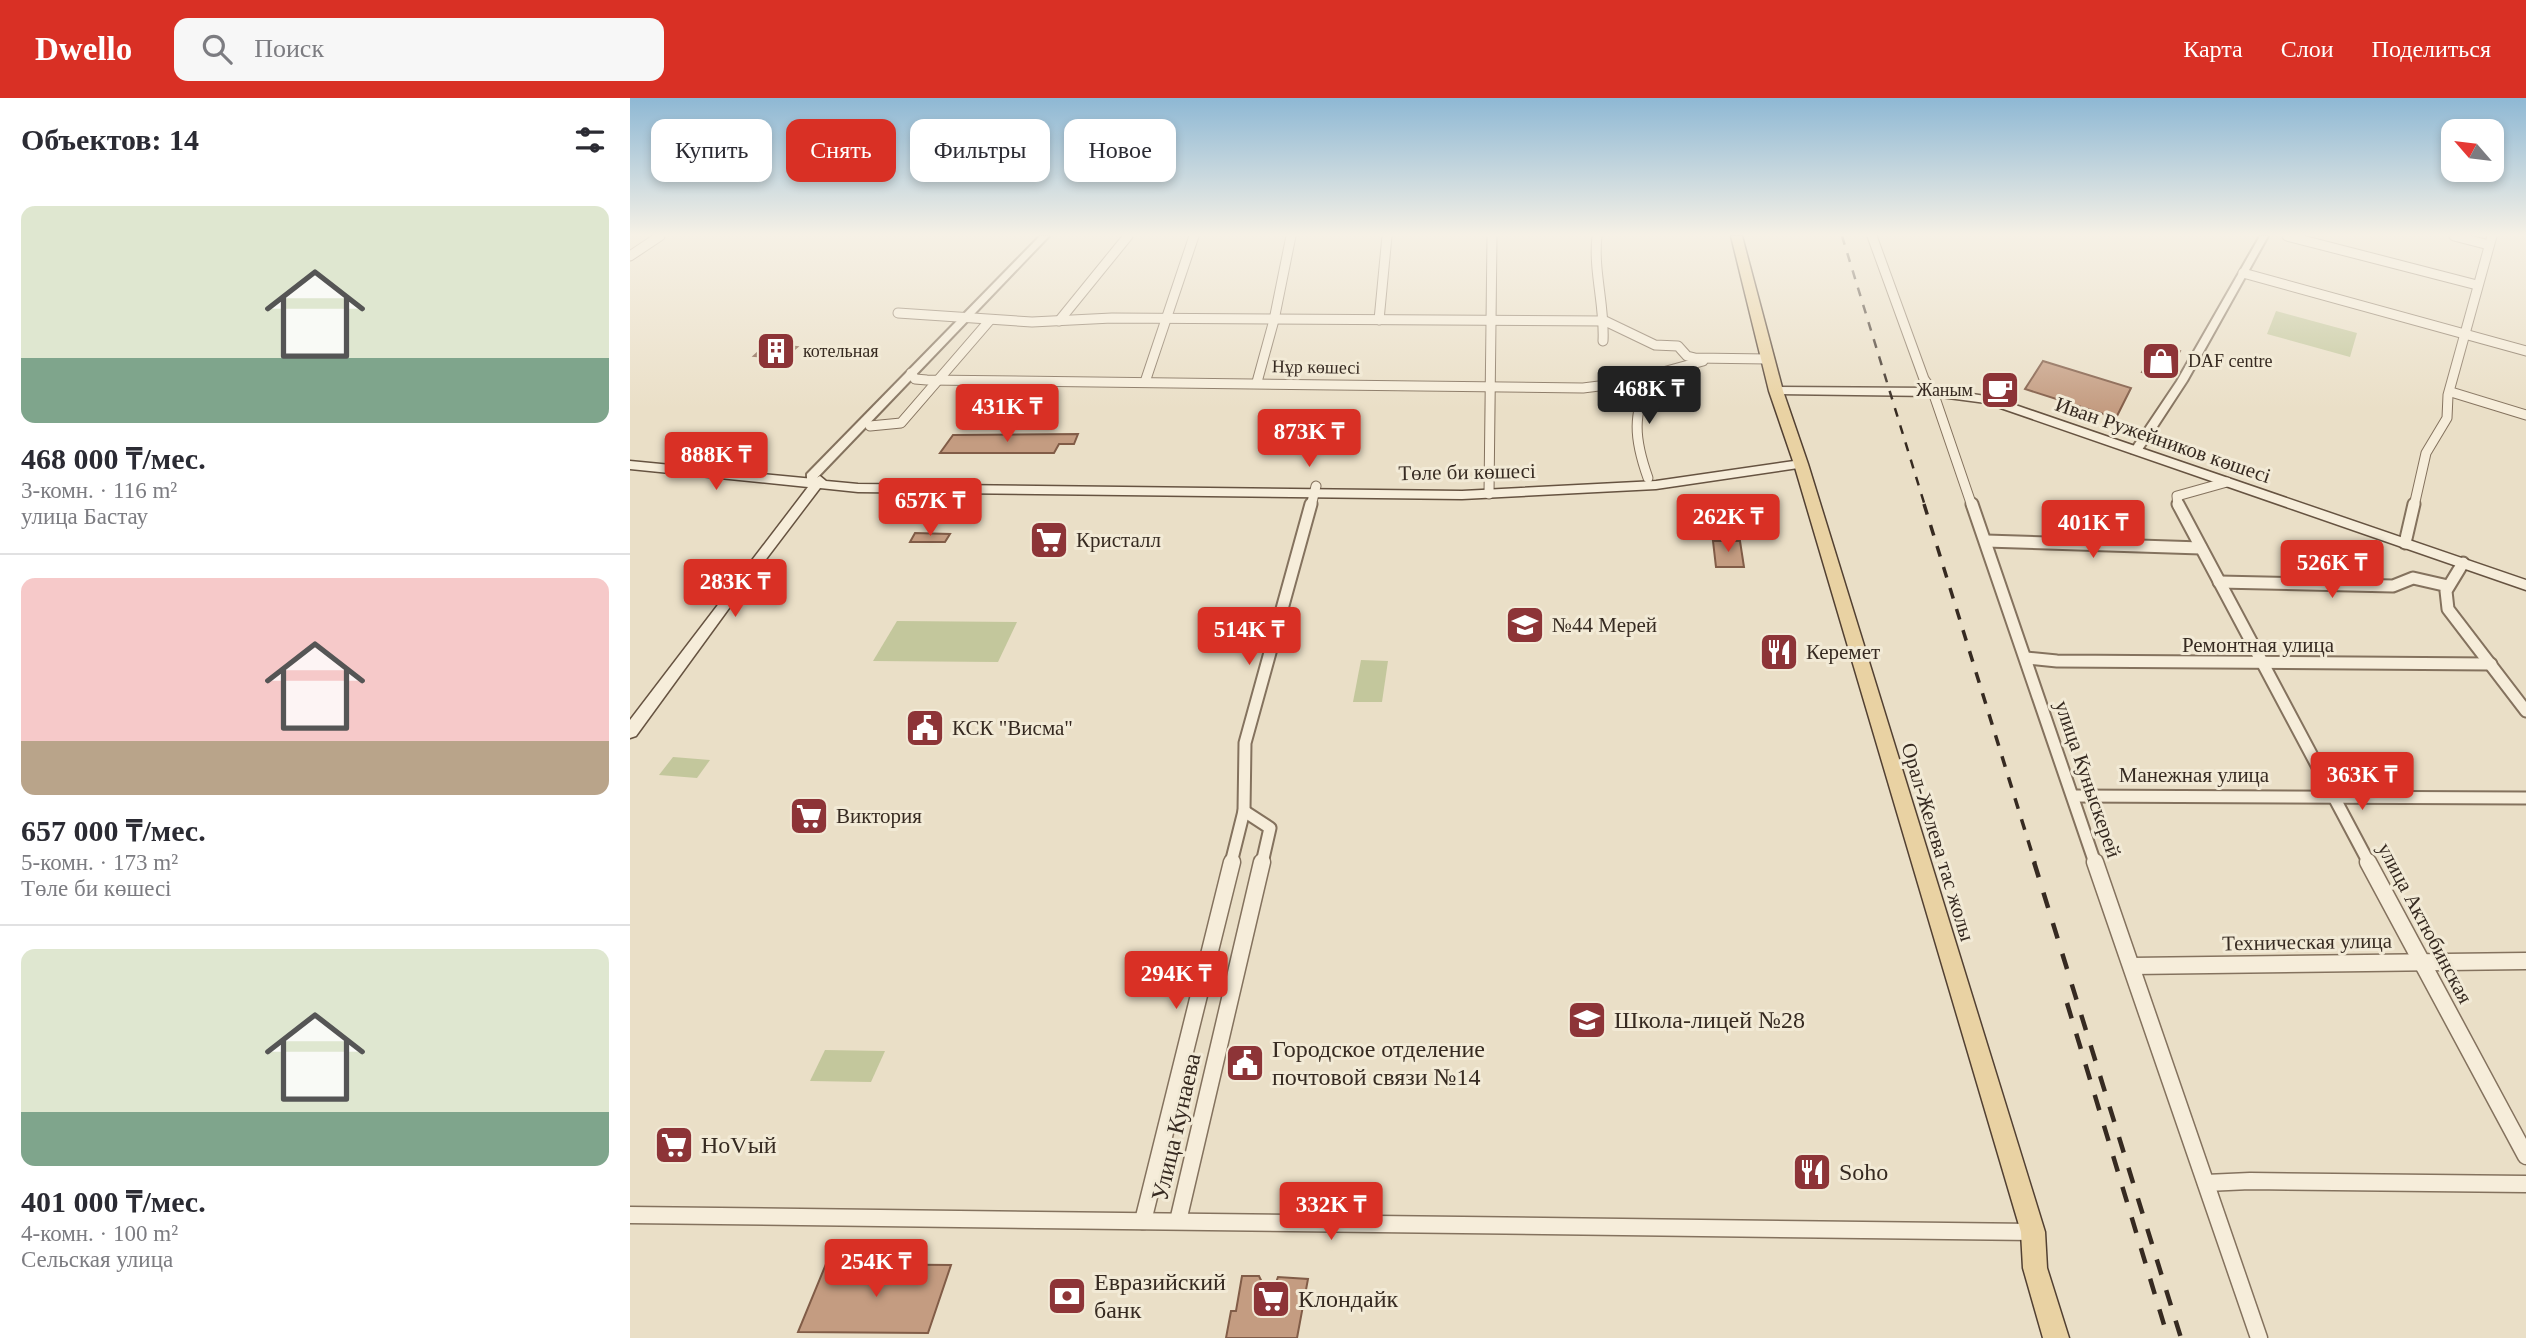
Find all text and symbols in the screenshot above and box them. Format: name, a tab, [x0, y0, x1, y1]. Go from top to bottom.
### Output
search box	[174, 18, 664, 81]
icon: search	[198, 30, 236, 68]
text: Dwello	[35, 31, 132, 67]
text: Поиск	[254, 34, 324, 63]
text: Карта	[2183, 36, 2243, 62]
text: Слои	[2281, 36, 2334, 62]
text: Поделиться	[2372, 36, 2491, 62]
chip: Купить	[651, 119, 772, 182]
chip: Снять	[786, 119, 896, 182]
chip: Фильтры	[910, 119, 1050, 182]
chip: Новое	[1064, 119, 1176, 182]
north arrow	[2441, 119, 2504, 182]
map controls	[2441, 119, 2504, 182]
icon: filters	[571, 121, 609, 159]
text: Объектов: 14	[21, 123, 199, 156]
icon: home	[252, 251, 378, 377]
building icon: котельная	[755, 330, 797, 372]
shop icon: DAF centre	[2140, 340, 2182, 382]
place label: котельная	[803, 341, 879, 361]
place label: DAF centre	[2188, 351, 2272, 371]
street label: Нұр көшесі	[1272, 356, 1360, 378]
pin: 468K ₸	[1592, 366, 1706, 426]
cafe icon: Жаным	[1979, 369, 2021, 411]
text: 468K ₸	[1614, 376, 1684, 401]
place label: Жаным	[1916, 380, 1973, 400]
pin: 431K ₸	[950, 384, 1064, 444]
street label: Иван Ружейников көшесі	[2052, 392, 2274, 488]
text: 431K ₸	[972, 394, 1042, 419]
pin: 873K ₸	[1252, 410, 1366, 469]
text: 873K ₸	[1274, 419, 1344, 444]
pin: 888K ₸	[659, 432, 773, 492]
text: 468 000 ₸/мес.	[21, 442, 206, 475]
text: 888K ₸	[681, 442, 751, 467]
street label: Төле би көшесі	[1398, 459, 1536, 485]
text: 3-комн. · 116 m²	[21, 478, 177, 503]
pin: 657K ₸	[873, 478, 987, 538]
text: 657K ₸	[895, 488, 965, 513]
pin: 262K ₸	[1671, 494, 1785, 554]
pin: 401K ₸	[2036, 500, 2150, 560]
text: улица Бастау	[21, 504, 148, 529]
text: 262K ₸	[1693, 504, 1763, 529]
text: 401K ₸	[2058, 510, 2128, 535]
supermarket icon: Кристалл	[1028, 519, 1070, 561]
place label: Кристалл	[1076, 528, 1161, 552]
pin: 526K ₸	[2275, 540, 2389, 600]
text: 526K ₸	[2297, 550, 2367, 575]
pin: 283K ₸	[678, 560, 792, 619]
text: 283K ₸	[700, 569, 770, 594]
school or university icon: №44 Мерей	[1504, 604, 1546, 646]
pin: 514K ₸	[1192, 608, 1306, 667]
place label: №44 Мерей	[1552, 613, 1657, 637]
text: 514K ₸	[1214, 617, 1284, 642]
icon: home	[252, 623, 378, 749]
restaurant icon: Керемет	[1758, 631, 1800, 673]
street label: Ремонтная улица	[2182, 633, 2335, 657]
place label: Керемет	[1806, 640, 1880, 664]
street label: улица Куныскерей	[2050, 697, 2126, 861]
public building icon: КСК "Висма"	[904, 707, 946, 749]
place label: КСК "Висма"	[952, 716, 1073, 740]
street label: Орал-Желева тас жолы	[1896, 740, 1980, 944]
pin: 363K ₸	[2305, 752, 2419, 812]
text: 363K ₸	[2327, 762, 2397, 787]
street label: Манежная улица	[2119, 763, 2270, 787]
supermarket icon: Виктория	[788, 795, 830, 837]
place label: Виктория	[836, 804, 922, 828]
text: 657 000 ₸/мес.	[21, 814, 206, 847]
street label: улица Актюбинская	[2373, 839, 2478, 1008]
text: 5-комн. · 173 m²	[21, 850, 178, 875]
text: Төле би көшесі	[21, 876, 172, 901]
street label: Техническая улица	[2222, 929, 2393, 955]
pin: 294K ₸	[1119, 951, 1233, 1011]
text: 294K ₸	[1141, 961, 1211, 986]
icon: home	[252, 994, 378, 1120]
school or university icon: Школа-лицей №28	[1566, 999, 1608, 1041]
place label: Школа-лицей №28	[1614, 1007, 1805, 1033]
place label: Городское отделение почтовой связи №14	[1272, 1036, 1485, 1090]
public building icon: Городское отделение почтовой связи №14	[1224, 1042, 1266, 1084]
street label: Улица Кунаева	[1146, 1050, 1206, 1203]
supermarket icon: НоVый	[653, 1124, 695, 1166]
place label: НоVый	[701, 1132, 777, 1158]
restaurant icon: Soho	[1791, 1151, 1833, 1193]
place label: Soho	[1839, 1159, 1888, 1185]
pin: 332K ₸	[1274, 1182, 1388, 1242]
text: 401 000 ₸/мес.	[21, 1185, 206, 1218]
text: 332K ₸	[1296, 1192, 1366, 1217]
text: 4-комн. · 100 m²	[21, 1221, 178, 1246]
pin: 254K ₸	[819, 1240, 933, 1299]
text: Сельская улица	[21, 1247, 173, 1272]
text: 254K ₸	[841, 1249, 911, 1274]
place label: Евразийский банк	[1094, 1269, 1226, 1323]
bank icon: Евразийский банк	[1046, 1275, 1088, 1317]
supermarket icon: Клондайк	[1250, 1278, 1292, 1320]
place label: Клондайк	[1298, 1286, 1399, 1312]

